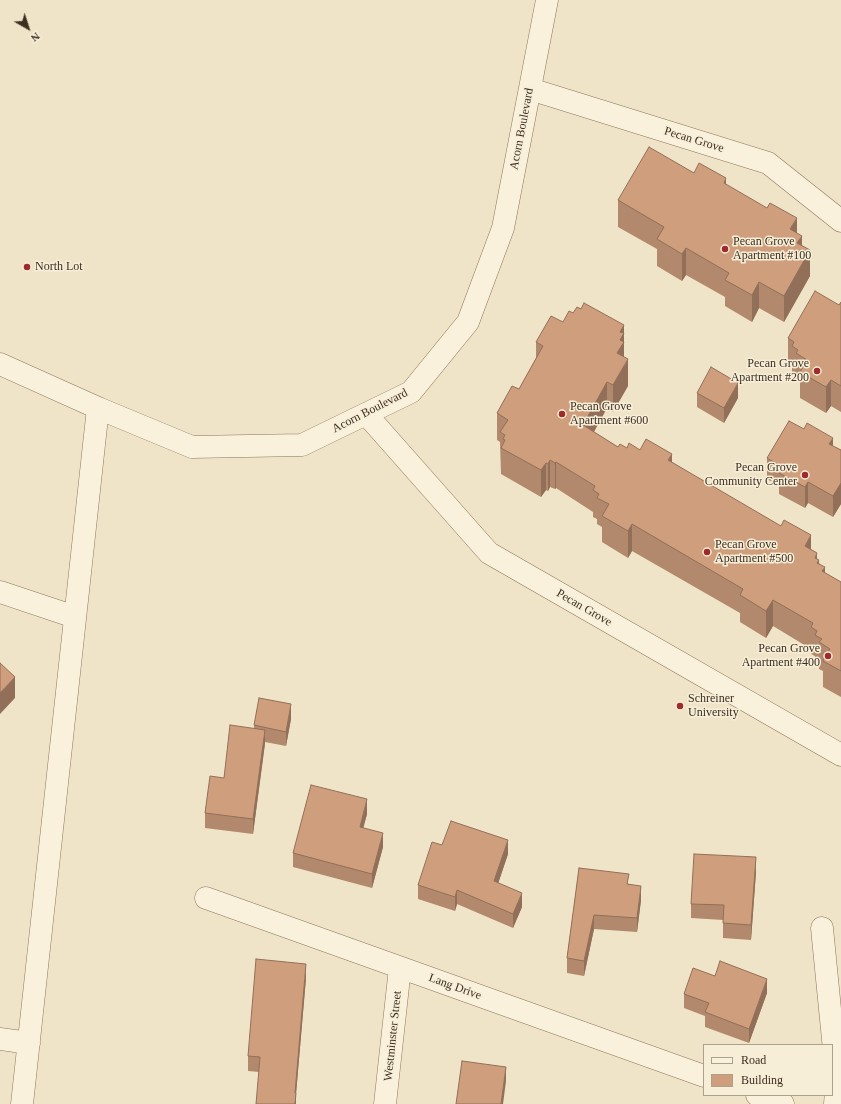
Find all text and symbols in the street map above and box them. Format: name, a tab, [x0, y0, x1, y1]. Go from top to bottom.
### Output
north arrow	[8, 8, 48, 48]
text: N	[29, 30, 42, 44]
street label: Acorn Boulevard	[507, 87, 537, 171]
street label: Pecan Grove	[662, 124, 726, 156]
place label: Pecan Grove Apartment #100	[733, 235, 811, 263]
marker: Pecan Grove Apartment #100	[720, 244, 730, 254]
place label: North Lot	[35, 260, 83, 274]
marker: North Lot	[22, 262, 32, 272]
place label: Pecan Grove Apartment #200	[731, 357, 809, 385]
marker: Pecan Grove Apartment #200	[812, 366, 822, 376]
street label: Acorn Boulevard	[330, 386, 410, 436]
place label: Pecan Grove Apartment #600	[570, 400, 648, 428]
marker: Pecan Grove Apartment #600	[557, 409, 567, 419]
place label: Pecan Grove Community Center	[705, 461, 797, 489]
marker: Pecan Grove Community Center	[800, 470, 810, 480]
place label: Pecan Grove Apartment #500	[715, 538, 793, 566]
marker: Pecan Grove Apartment #500	[702, 547, 712, 557]
street label: Pecan Grove	[554, 586, 614, 630]
place label: Pecan Grove Apartment #400	[742, 642, 820, 670]
marker: Pecan Grove Apartment #400	[823, 651, 833, 661]
place label: Schreiner University	[688, 692, 739, 720]
marker: Schreiner University	[675, 701, 685, 711]
street label: Lang Drive	[427, 971, 483, 1003]
street label: Westminster Street	[381, 990, 405, 1082]
legend	[703, 1044, 833, 1096]
text: Road	[741, 1053, 766, 1067]
text: Building	[741, 1073, 783, 1087]

